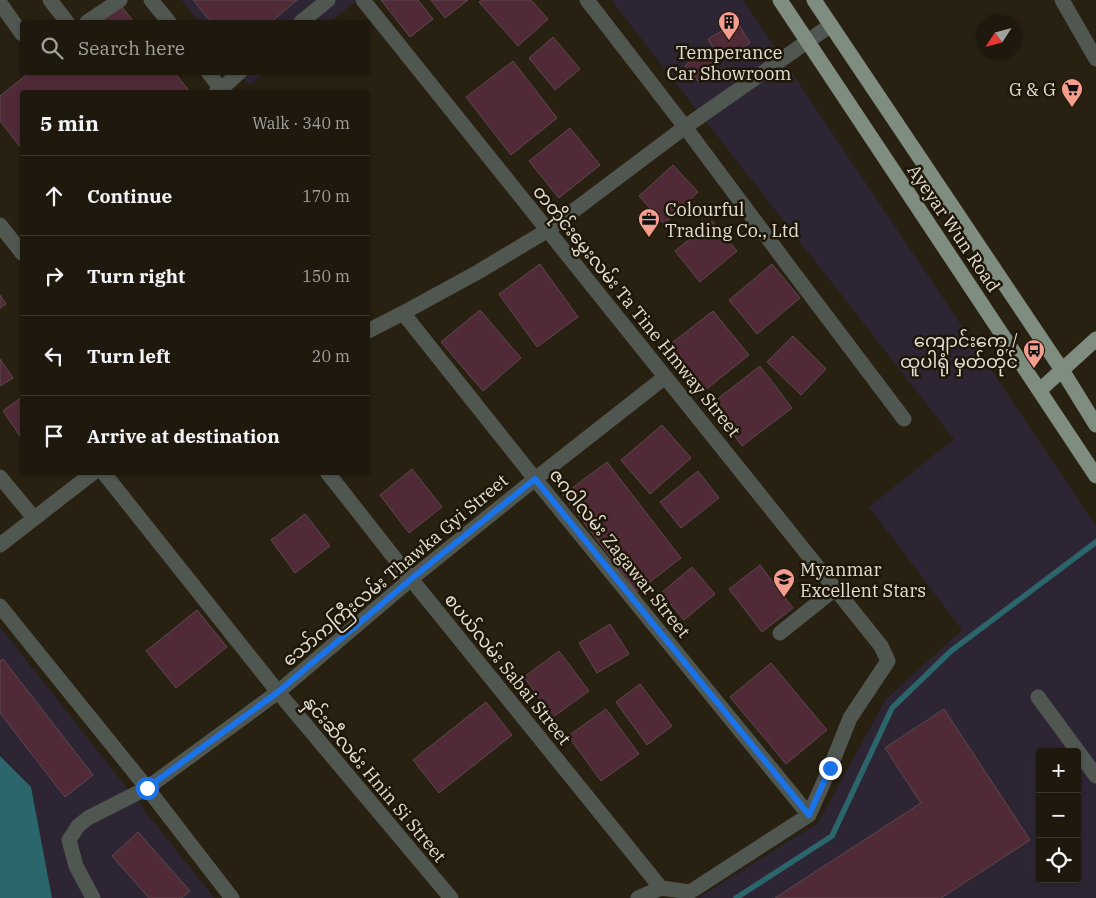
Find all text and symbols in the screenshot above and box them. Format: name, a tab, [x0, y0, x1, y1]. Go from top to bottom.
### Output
building icon: Temperance Car Showroom	[717, 10, 741, 41]
north arrow	[976, 15, 1021, 60]
search box	[20, 20, 370, 75]
icon: search	[38, 34, 66, 62]
text: Search here	[78, 36, 185, 60]
place label: Temperance Car Showroom	[667, 41, 791, 85]
supermarket icon: G & G	[1060, 77, 1084, 108]
place label: G & G	[1009, 78, 1056, 101]
text: 5 min	[40, 109, 99, 137]
text: Walk · 340 m	[252, 113, 350, 133]
street label: Ayeyar Wun Road	[903, 160, 1005, 296]
street label: တတိုင်းမွှေးလမ်း Ta Tine Hmway Street	[525, 179, 747, 444]
icon: ahead	[40, 182, 68, 210]
text: Continue	[87, 184, 172, 208]
text: 170 m	[302, 186, 350, 206]
place label: Colourful Trading Co., Ltd	[665, 198, 799, 242]
office icon: Colourful Trading Co., Ltd	[637, 207, 661, 238]
icon: right	[40, 262, 68, 290]
text: Turn right	[87, 264, 185, 288]
text: 150 m	[302, 266, 350, 286]
place label: ကျောင်းကွေ့ / ထူပါရုံ မှတ်တိုင်	[900, 328, 1018, 377]
bus stop icon: ကျောင်းကွေ့ / ထူပါရုံ မှတ်တိုင်	[1022, 338, 1046, 369]
icon: left	[40, 342, 68, 370]
text: Turn left	[87, 344, 170, 368]
text: 20 m	[312, 346, 350, 366]
icon: arrive	[40, 422, 68, 450]
text: Arrive at destination	[87, 424, 280, 448]
street label: ဇဂဝါလမ်း Zagawar Street	[545, 463, 696, 642]
street label: သော်ကကြီးလမ်း Thawka Gyi Street	[276, 467, 515, 674]
place label: Myanmar Excellent Stars	[800, 558, 926, 602]
school or university icon: Myanmar Excellent Stars	[772, 567, 796, 598]
street label: စပယ်လမ်း Sabai Street	[440, 588, 577, 750]
street label: နှင်းဆီလမ်း Hnin Si Street	[296, 690, 453, 870]
map controls	[1036, 748, 1081, 883]
button: +	[1036, 748, 1081, 793]
route end	[819, 757, 842, 780]
route start	[136, 777, 159, 800]
button: −	[1036, 793, 1081, 838]
button: locate	[1036, 838, 1081, 883]

